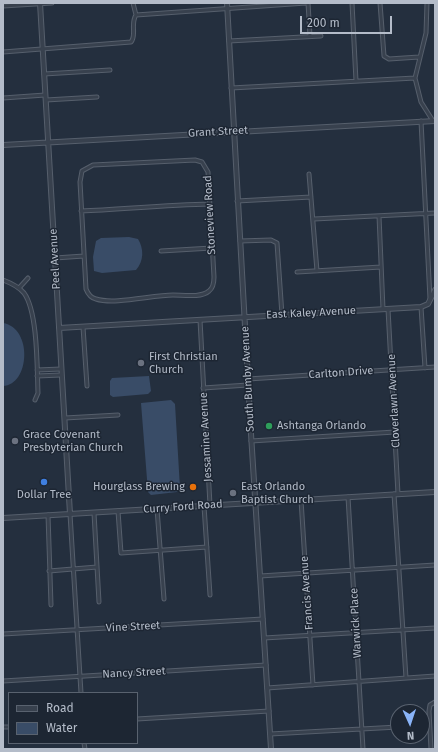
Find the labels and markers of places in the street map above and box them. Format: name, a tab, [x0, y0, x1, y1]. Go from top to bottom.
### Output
place label: First Christian Church	[149, 350, 218, 376]
marker: First Christian Church	[136, 358, 146, 368]
place label: Ashtanga Orlando	[277, 419, 366, 433]
marker: Ashtanga Orlando	[264, 421, 274, 431]
place label: Grace Covenant Presbyterian Church	[23, 428, 123, 454]
marker: Grace Covenant Presbyterian Church	[10, 436, 20, 446]
marker: Dollar Tree	[39, 477, 49, 487]
place label: Hourglass Brewing	[93, 480, 185, 494]
place label: East Orlando Baptist Church	[241, 480, 314, 506]
marker: Hourglass Brewing	[188, 482, 198, 492]
place label: Dollar Tree	[17, 488, 71, 502]
marker: East Orlando Baptist Church	[228, 488, 238, 498]

